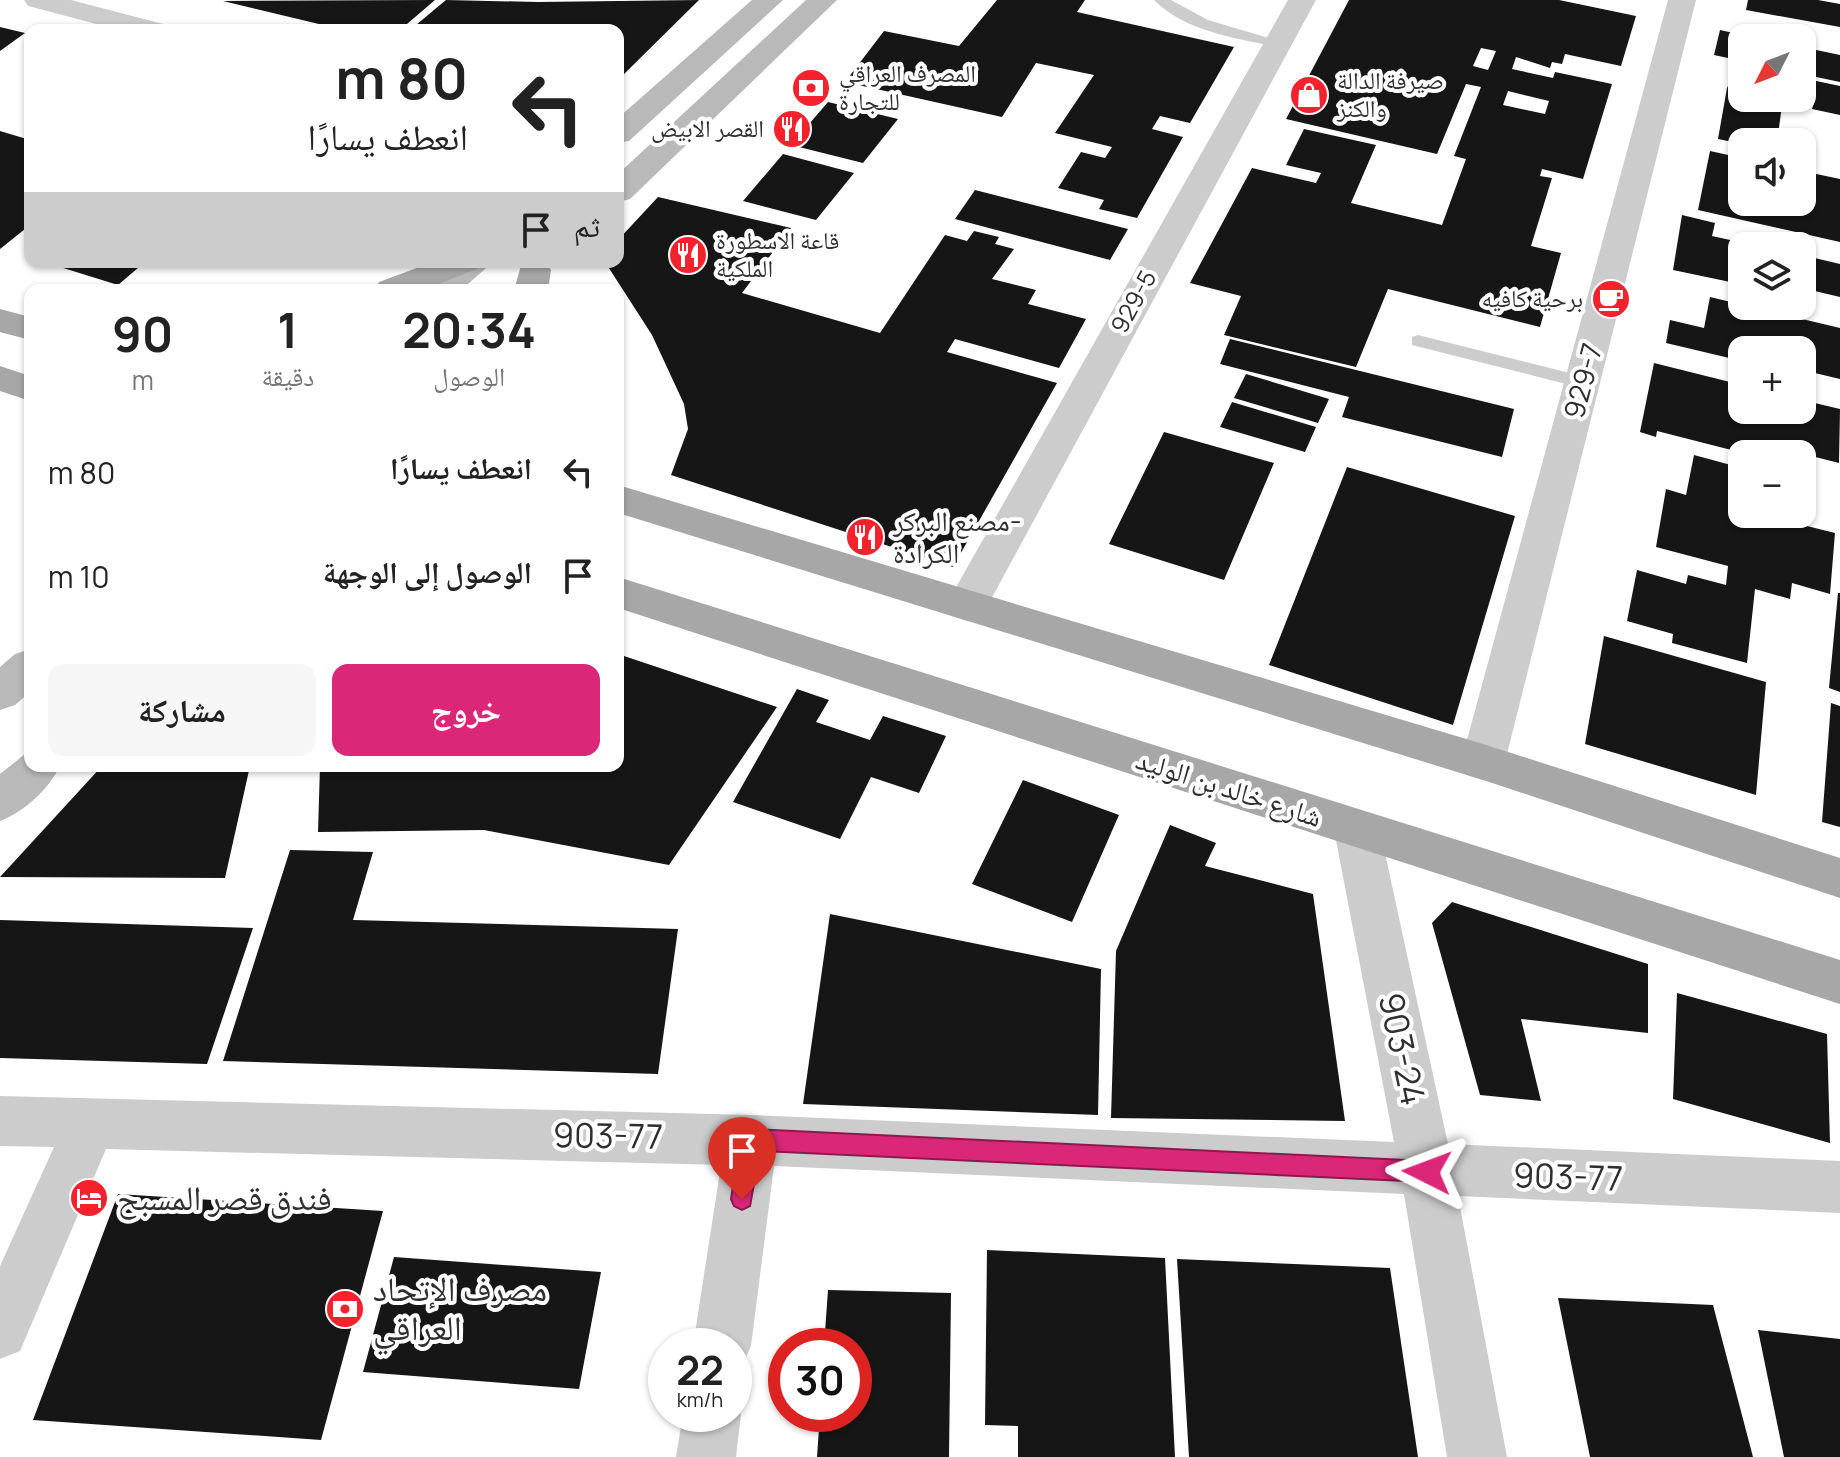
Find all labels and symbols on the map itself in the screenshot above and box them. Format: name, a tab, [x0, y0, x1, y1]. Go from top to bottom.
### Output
north arrow	[1728, 24, 1816, 112]
place label: المصرف العراقي للتجارة	[839, 56, 976, 117]
place label: صيرفة الدالة والكنز	[1336, 63, 1444, 124]
bank icon: المصرف العراقي للتجارة	[790, 67, 832, 109]
shop icon: صيرفة الدالة والكنز	[1288, 74, 1330, 116]
restaurant icon: القصر الابيض	[771, 108, 813, 150]
place label: القصر الابيض	[651, 111, 764, 144]
place label: قاعة الاسطورة الملكية	[716, 223, 839, 284]
restaurant icon: قاعة الاسطورة الملكية	[667, 234, 709, 276]
street label: 929-5	[1102, 264, 1163, 339]
cafe icon: برحية كافيه	[1590, 278, 1632, 320]
place label: برحية كافيه	[1482, 281, 1583, 314]
street label: 929-7	[1554, 339, 1610, 423]
place label: مصنع البركر- الكرادة	[892, 501, 1021, 571]
restaurant icon: مصنع البركر- الكرادة	[844, 516, 886, 558]
street label: شارع خالد بن الوليد	[1132, 739, 1327, 835]
street label: 903-24	[1369, 988, 1437, 1109]
street label: 903-77	[553, 1111, 663, 1159]
pin	[708, 1117, 776, 1199]
position arrow	[1385, 1130, 1469, 1214]
street label: 903-77	[1512, 1151, 1624, 1201]
place label: فندق قصر المسبح	[117, 1174, 332, 1220]
hotel icon: فندق قصر المسبح	[68, 1177, 110, 1219]
place label: مصرف الإتحاد العراقي	[373, 1265, 547, 1356]
bank icon: مصرف الإتحاد العراقي	[324, 1288, 366, 1330]
speed limit sign: 30	[768, 1328, 872, 1432]

